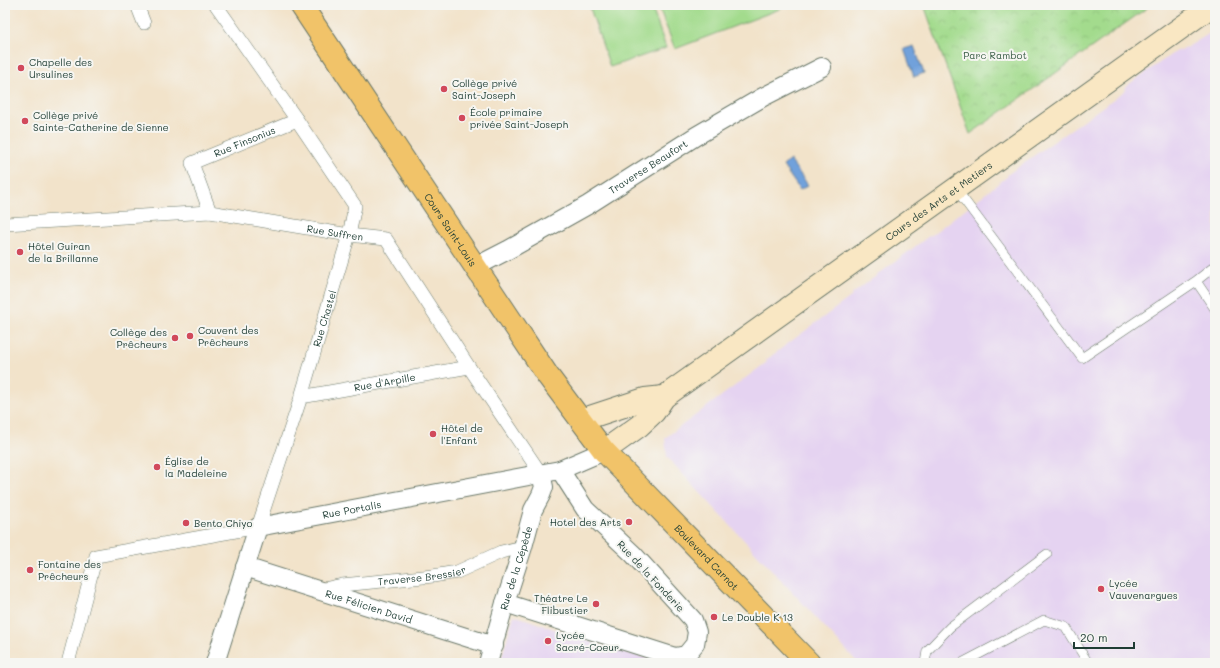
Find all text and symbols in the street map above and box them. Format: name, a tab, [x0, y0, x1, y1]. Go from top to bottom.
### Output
park label: Parc Rambot	[963, 48, 1027, 62]
place label: Chapelle des Ursulines	[29, 55, 92, 81]
marker: Chapelle des Ursulines	[16, 63, 26, 73]
place label: Collège privé Saint-Joseph	[452, 76, 517, 102]
marker: Collège privé Saint-Joseph	[439, 84, 449, 94]
place label: École primaire privée Saint-Joseph	[470, 105, 569, 131]
place label: Collège privé Sainte-Catherine de Sienne	[33, 108, 169, 134]
marker: École primaire privée Saint-Joseph	[457, 113, 467, 123]
marker: Collège privé Sainte-Catherine de Sienne	[20, 116, 30, 126]
street label: Rue Finsonius	[212, 123, 278, 160]
street label: Traverse Beaufort	[606, 136, 690, 197]
street label: Cours des Arts et Metiers	[882, 158, 995, 244]
street label: Cours Saint-Louis	[421, 190, 480, 269]
street label: Rue Suffren	[306, 221, 364, 243]
place label: Hôtel Guiran de la Brillanne	[28, 239, 98, 265]
marker: Hôtel Guiran de la Brillanne	[15, 247, 25, 257]
street label: Rue Chastel	[309, 289, 339, 348]
place label: Couvent des Prêcheurs	[198, 323, 259, 349]
place label: Collège des Prêcheurs	[110, 325, 167, 351]
marker: Couvent des Prêcheurs	[185, 331, 195, 341]
marker: Collège des Prêcheurs	[170, 333, 180, 343]
street label: Rue d'Arpille	[353, 370, 417, 394]
place label: Hôtel de l'Enfant	[441, 421, 483, 447]
marker: Hôtel de l'Enfant	[428, 429, 438, 439]
place label: Église de la Madeleine	[165, 454, 227, 480]
marker: Église de la Madeleine	[152, 462, 162, 472]
street label: Rue Portalis	[321, 497, 382, 522]
place label: Hotel des Arts	[550, 515, 621, 529]
place label: Bento Chiyo	[194, 516, 253, 530]
marker: Hotel des Arts	[624, 517, 634, 527]
marker: Bento Chiyo	[181, 518, 191, 528]
street label: Boulevard Carnot	[671, 521, 742, 593]
street label: Rue de la Cépède	[496, 524, 535, 612]
street label: Rue de la Fonderie	[614, 537, 688, 615]
place label: Fontaine des Prêcheurs	[38, 557, 101, 583]
street label: Traverse Bressier	[377, 562, 468, 588]
marker: Fontaine des Prêcheurs	[25, 565, 35, 575]
place label: Lycée Vauvenargues	[1109, 576, 1178, 602]
marker: Lycée Vauvenargues	[1096, 584, 1106, 594]
street label: Rue Félicien David	[324, 586, 414, 627]
place label: Théatre Le Flibustier	[534, 591, 588, 617]
marker: Théatre Le Flibustier	[591, 599, 601, 609]
place label: Le Double K 13	[722, 610, 793, 624]
marker: Le Double K 13	[709, 612, 719, 622]
scale bar	[1074, 624, 1134, 650]
place label: Lycée Sacré-Coeur	[556, 628, 619, 654]
text: 20 m	[1080, 629, 1108, 645]
marker: Lycée Sacré-Coeur	[543, 636, 553, 646]

